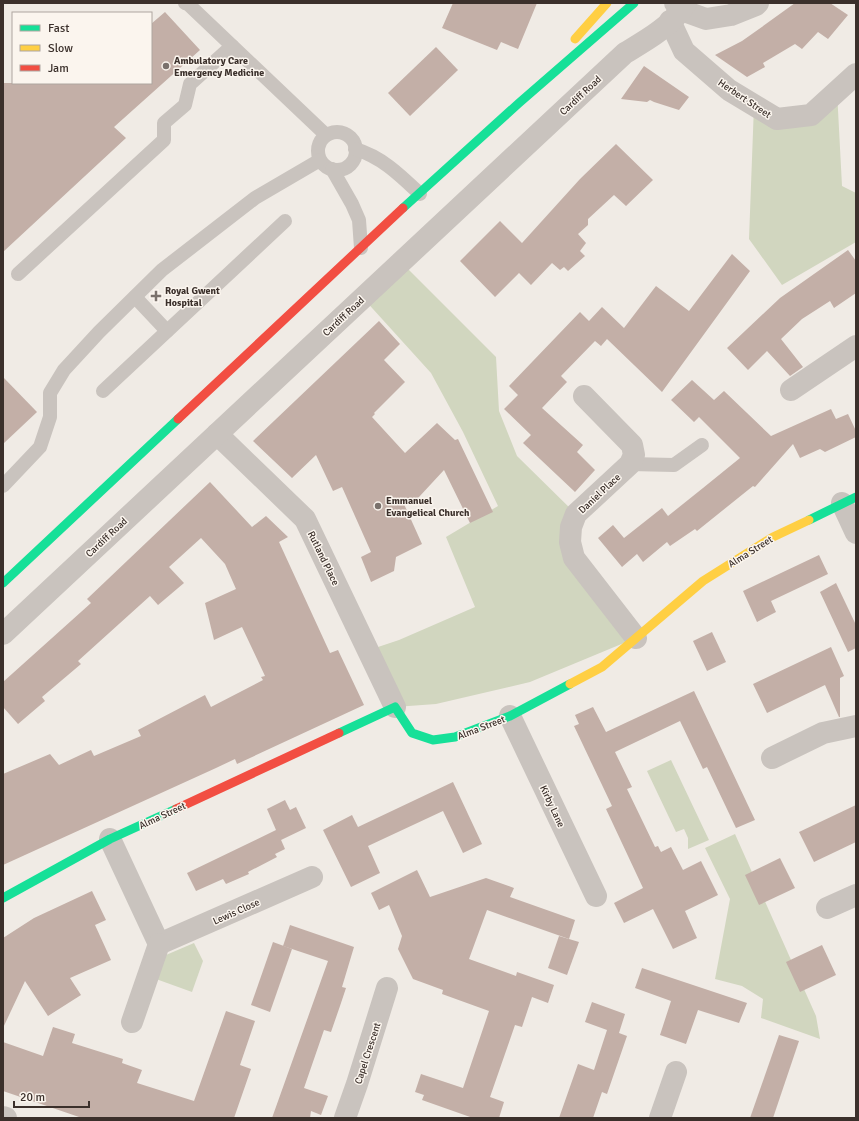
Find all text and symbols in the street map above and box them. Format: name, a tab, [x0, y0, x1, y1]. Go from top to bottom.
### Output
legend	[12, 12, 152, 84]
text: Fast	[48, 21, 69, 36]
text: Slow	[48, 41, 73, 56]
place label: Ambulatory Care Emergency Medicine	[174, 55, 264, 79]
text: Jam	[48, 61, 69, 76]
marker: Ambulatory Care Emergency Medicine	[161, 61, 171, 71]
street label: Cardiff Road	[557, 73, 604, 118]
street label: Herbert Street	[716, 77, 774, 121]
place label: Royal Gwent Hospital	[165, 285, 220, 309]
marker: Royal Gwent Hospital	[150, 290, 162, 302]
street label: Cardiff Road	[320, 294, 367, 339]
street label: Daniel Place	[576, 471, 623, 516]
place label: Emmanuel Evangelical Church	[386, 495, 470, 519]
marker: Emmanuel Evangelical Church	[373, 501, 383, 511]
street label: Cardiff Road	[83, 515, 130, 560]
street label: Rutland Place	[305, 529, 341, 588]
street label: Alma Street	[726, 533, 775, 570]
street label: Alma Street	[456, 713, 507, 743]
street label: Kirby Lane	[537, 783, 567, 829]
street label: Alma Street	[137, 800, 188, 832]
street label: Lewis Close	[211, 896, 262, 928]
street label: Capel Crescent	[352, 1021, 384, 1086]
scale bar	[14, 1083, 89, 1109]
text: 20 m	[20, 1090, 45, 1105]

